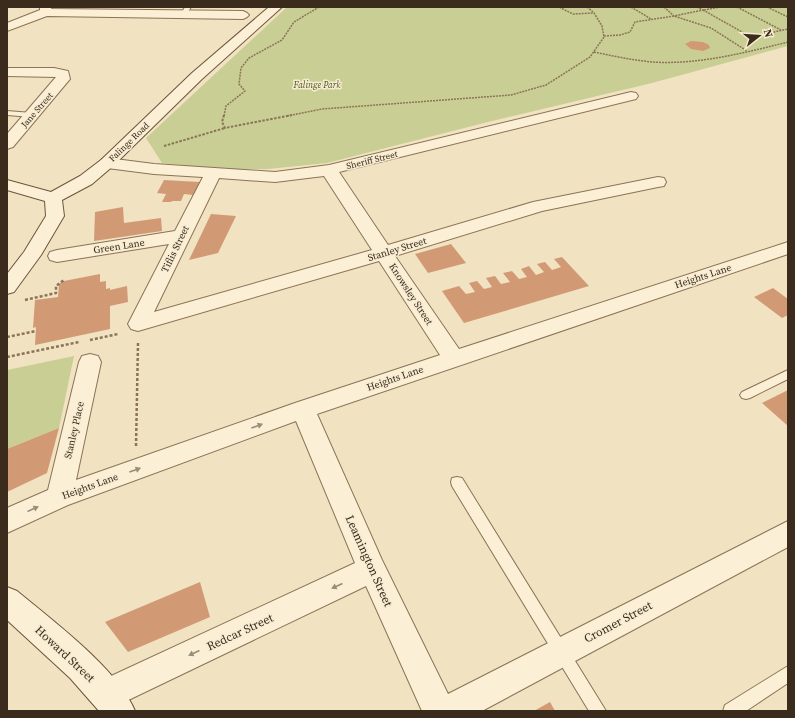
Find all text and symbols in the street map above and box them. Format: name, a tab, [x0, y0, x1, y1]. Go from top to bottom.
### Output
north arrow	[739, 16, 779, 56]
text: N	[760, 27, 776, 39]
park label: Falinge Park	[293, 79, 341, 91]
street label: Jane Street	[18, 90, 56, 131]
street label: Falinge Road	[106, 120, 152, 164]
street label: Sheriff Street	[345, 148, 399, 172]
street label: Tiflis Street	[158, 223, 192, 275]
street label: Stanley Street	[366, 234, 429, 264]
street label: Green Lane	[92, 236, 146, 256]
street label: Knowsley Street	[386, 261, 436, 328]
street label: Heights Lane	[673, 261, 733, 291]
street label: Heights Lane	[365, 362, 425, 394]
street label: Stanley Place	[61, 400, 87, 460]
one-way arrow	[252, 422, 264, 428]
one-way arrow	[130, 466, 142, 472]
street label: Heights Lane	[60, 470, 120, 502]
one-way arrow	[27, 506, 39, 512]
street label: Leamington Street	[342, 513, 396, 609]
one-way arrow	[331, 583, 342, 589]
street label: Cromer Street	[581, 597, 655, 647]
street label: Redcar Street	[204, 610, 276, 654]
street label: Howard Street	[32, 622, 98, 686]
one-way arrow	[188, 650, 200, 656]

